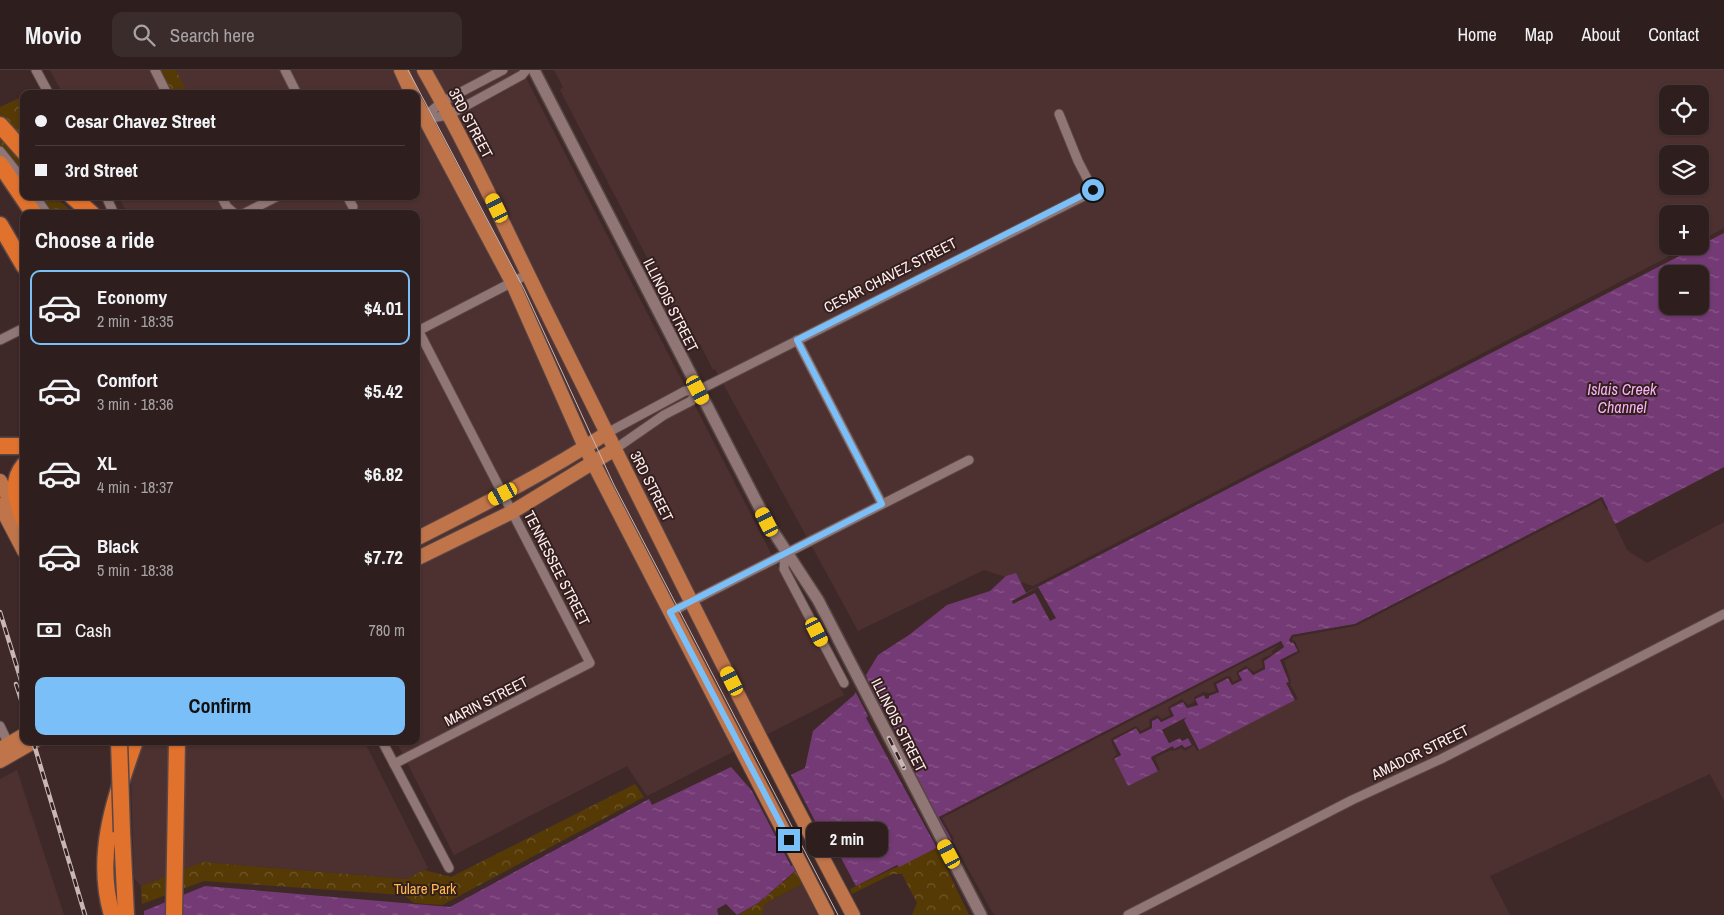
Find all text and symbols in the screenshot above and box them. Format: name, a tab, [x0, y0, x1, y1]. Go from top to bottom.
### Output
search box	[112, 12, 462, 57]
text: Movio	[25, 19, 82, 51]
icon: search	[130, 21, 158, 49]
text: Search here	[170, 22, 255, 48]
text: Home	[1457, 22, 1497, 47]
text: Map	[1525, 22, 1554, 47]
text: About	[1582, 22, 1620, 47]
text: Contact	[1648, 22, 1699, 47]
street label: 3RD STREET	[444, 84, 498, 162]
map controls	[1659, 85, 1709, 315]
button: locate	[1659, 85, 1709, 135]
text: Cesar Chavez Street	[65, 108, 216, 134]
button: layers	[1659, 145, 1709, 195]
text: 3rd Street	[65, 157, 138, 183]
route start	[1082, 179, 1104, 201]
car	[483, 191, 510, 225]
button: +	[1659, 205, 1709, 255]
text: Choose a ride	[35, 225, 154, 255]
street label: CESAR CHAVEZ STREET	[820, 232, 961, 318]
street label: ILLINOIS STREET	[638, 255, 704, 356]
button: −	[1659, 265, 1709, 315]
text: Economy	[97, 284, 167, 310]
icon: car	[37, 285, 82, 330]
text: $4.01	[364, 295, 403, 321]
text: 2 min · 18:35	[97, 310, 174, 332]
text: Comfort	[97, 367, 158, 393]
icon: car	[37, 368, 82, 413]
car	[684, 373, 711, 407]
text: $5.42	[364, 378, 403, 404]
water label: Islais Creek Channel	[1587, 378, 1657, 418]
text: 3 min · 18:36	[97, 393, 174, 415]
street label: 3RD STREET	[625, 447, 679, 525]
text: XL	[97, 450, 117, 476]
icon: car	[37, 451, 82, 496]
text: $6.82	[364, 461, 403, 487]
text: 4 min · 18:37	[97, 476, 174, 498]
car	[486, 480, 519, 508]
car	[753, 505, 780, 539]
street label: TENNESSEE STREET	[519, 507, 595, 630]
text: Black	[97, 533, 139, 559]
icon: car	[37, 534, 82, 579]
text: $7.72	[364, 544, 403, 570]
text: 5 min · 18:38	[97, 559, 174, 581]
car	[803, 615, 830, 649]
icon: cash	[35, 616, 63, 644]
text: Cash	[75, 617, 111, 643]
text: 780 m	[369, 619, 405, 641]
car	[718, 664, 745, 698]
street label: MARIN STREET	[440, 671, 532, 731]
street label: ILLINOIS STREET	[866, 675, 932, 776]
button: Confirm	[35, 677, 405, 735]
street label: AMADOR STREET	[1367, 719, 1473, 785]
callout: 2 min	[806, 822, 889, 858]
text: 2 min	[830, 828, 864, 850]
route end	[778, 829, 800, 851]
car	[935, 837, 962, 871]
park label: Tulare Park	[394, 878, 457, 899]

